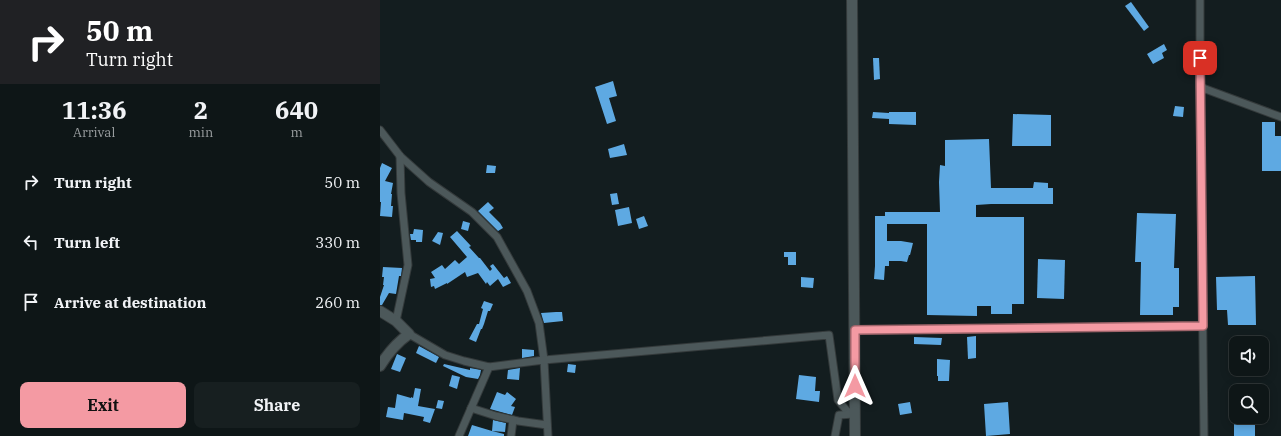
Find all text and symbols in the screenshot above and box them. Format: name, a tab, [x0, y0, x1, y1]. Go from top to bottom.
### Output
text: 50 m	[86, 12, 153, 49]
icon: right	[20, 16, 72, 68]
pin	[1183, 41, 1217, 75]
icon: arrive	[1189, 47, 1211, 69]
text: Turn right	[86, 48, 173, 71]
text: 11:36	[62, 94, 127, 126]
text: 2	[194, 94, 208, 126]
text: 640	[275, 94, 318, 126]
text: Arrival	[73, 124, 115, 141]
text: min	[188, 124, 213, 141]
text: m	[290, 124, 303, 141]
icon: right	[20, 171, 42, 193]
text: Turn right	[54, 173, 132, 192]
text: 50 m	[324, 173, 360, 192]
icon: left	[20, 231, 42, 253]
text: Turn left	[54, 233, 120, 252]
text: 330 m	[315, 233, 360, 252]
icon: arrive	[20, 291, 42, 313]
text: Arrive at destination	[54, 293, 206, 312]
text: 260 m	[315, 293, 360, 312]
map controls	[1229, 336, 1269, 424]
button: sound	[1229, 336, 1269, 376]
position arrow	[834, 365, 876, 407]
button: Exit	[20, 382, 186, 428]
button: Share	[194, 382, 360, 428]
button: search	[1229, 384, 1269, 424]

